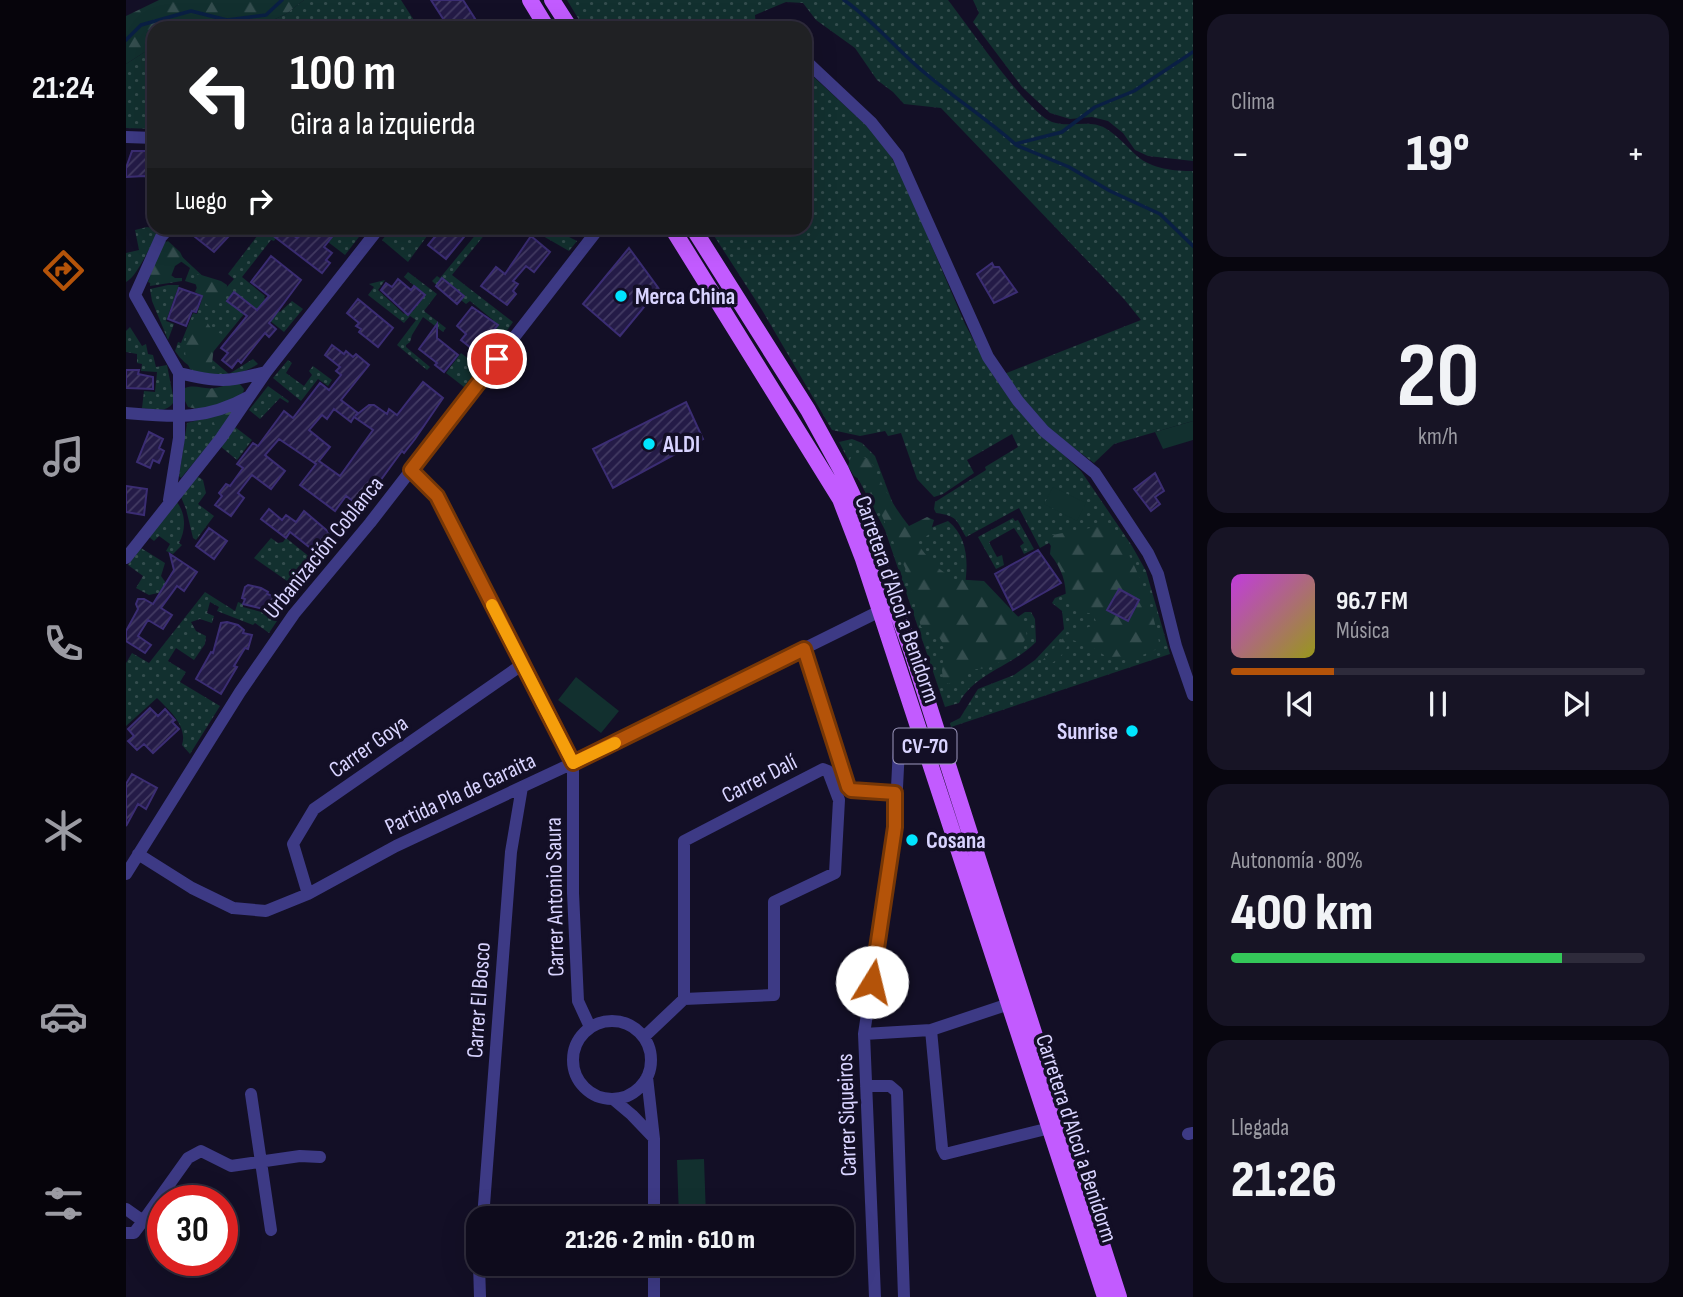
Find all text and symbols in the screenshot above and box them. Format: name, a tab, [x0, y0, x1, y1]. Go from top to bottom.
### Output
text: 100 m	[290, 45, 396, 104]
icon: left	[175, 49, 266, 140]
text: 21:24	[32, 69, 94, 108]
text: Clima	[1231, 88, 1275, 116]
text: Gira a la izquierda	[290, 105, 476, 144]
text: 19°	[1406, 123, 1470, 186]
text: −	[1231, 132, 1250, 177]
text: +	[1626, 132, 1645, 177]
icon: right	[241, 182, 279, 220]
text: Luego	[175, 186, 227, 217]
icon: directions	[39, 246, 88, 295]
place label: Merca China	[635, 283, 735, 311]
marker: Merca China	[613, 288, 629, 304]
text: 20	[1396, 323, 1480, 432]
pin	[467, 329, 527, 389]
icon: arrive	[478, 340, 516, 378]
text: km/h	[1418, 423, 1458, 451]
place label: ALDI	[662, 431, 700, 459]
icon: music	[39, 432, 88, 481]
marker: ALDI	[641, 436, 657, 452]
street label: Urbanización Coblanca	[258, 471, 390, 624]
street label: Carretera d'Alcoi a Benidorm	[848, 492, 946, 707]
text: 96.7 FM	[1336, 586, 1408, 617]
text: Música	[1336, 617, 1390, 645]
icon: phone	[39, 619, 88, 668]
icon: previous	[1281, 685, 1319, 723]
icon: pause	[1419, 685, 1457, 723]
icon: next	[1557, 685, 1595, 723]
street label: Carrer Goya	[324, 709, 414, 784]
place label: Sunrise	[1057, 718, 1118, 746]
marker: Sunrise	[1124, 723, 1140, 739]
road number: CV-70	[894, 728, 956, 764]
street label: Partida Pla de Garaita	[381, 747, 540, 841]
street label: Carrer Dalí	[717, 748, 802, 810]
icon: climate	[39, 806, 88, 855]
street label: Carrer Antonio Saura	[540, 817, 570, 977]
place label: Cosana	[926, 827, 986, 855]
marker: Cosana	[904, 832, 920, 848]
text: Autonomía · 80%	[1231, 847, 1363, 875]
text: 400 km	[1231, 882, 1373, 945]
street label: Carrer El Bosco	[461, 941, 497, 1059]
position arrow	[835, 945, 909, 1019]
icon: car	[39, 992, 88, 1041]
street label: Carretera d'Alcoi a Benidorm	[1029, 1031, 1123, 1246]
street label: Carrer Siqueiros	[831, 1053, 863, 1177]
text: Llegada	[1231, 1114, 1289, 1142]
text: 21:26	[1231, 1149, 1337, 1212]
icon: filters	[39, 1179, 88, 1228]
speed limit sign: 30	[147, 1185, 238, 1276]
text: 21:26 · 2 min · 610 m	[565, 1225, 755, 1256]

